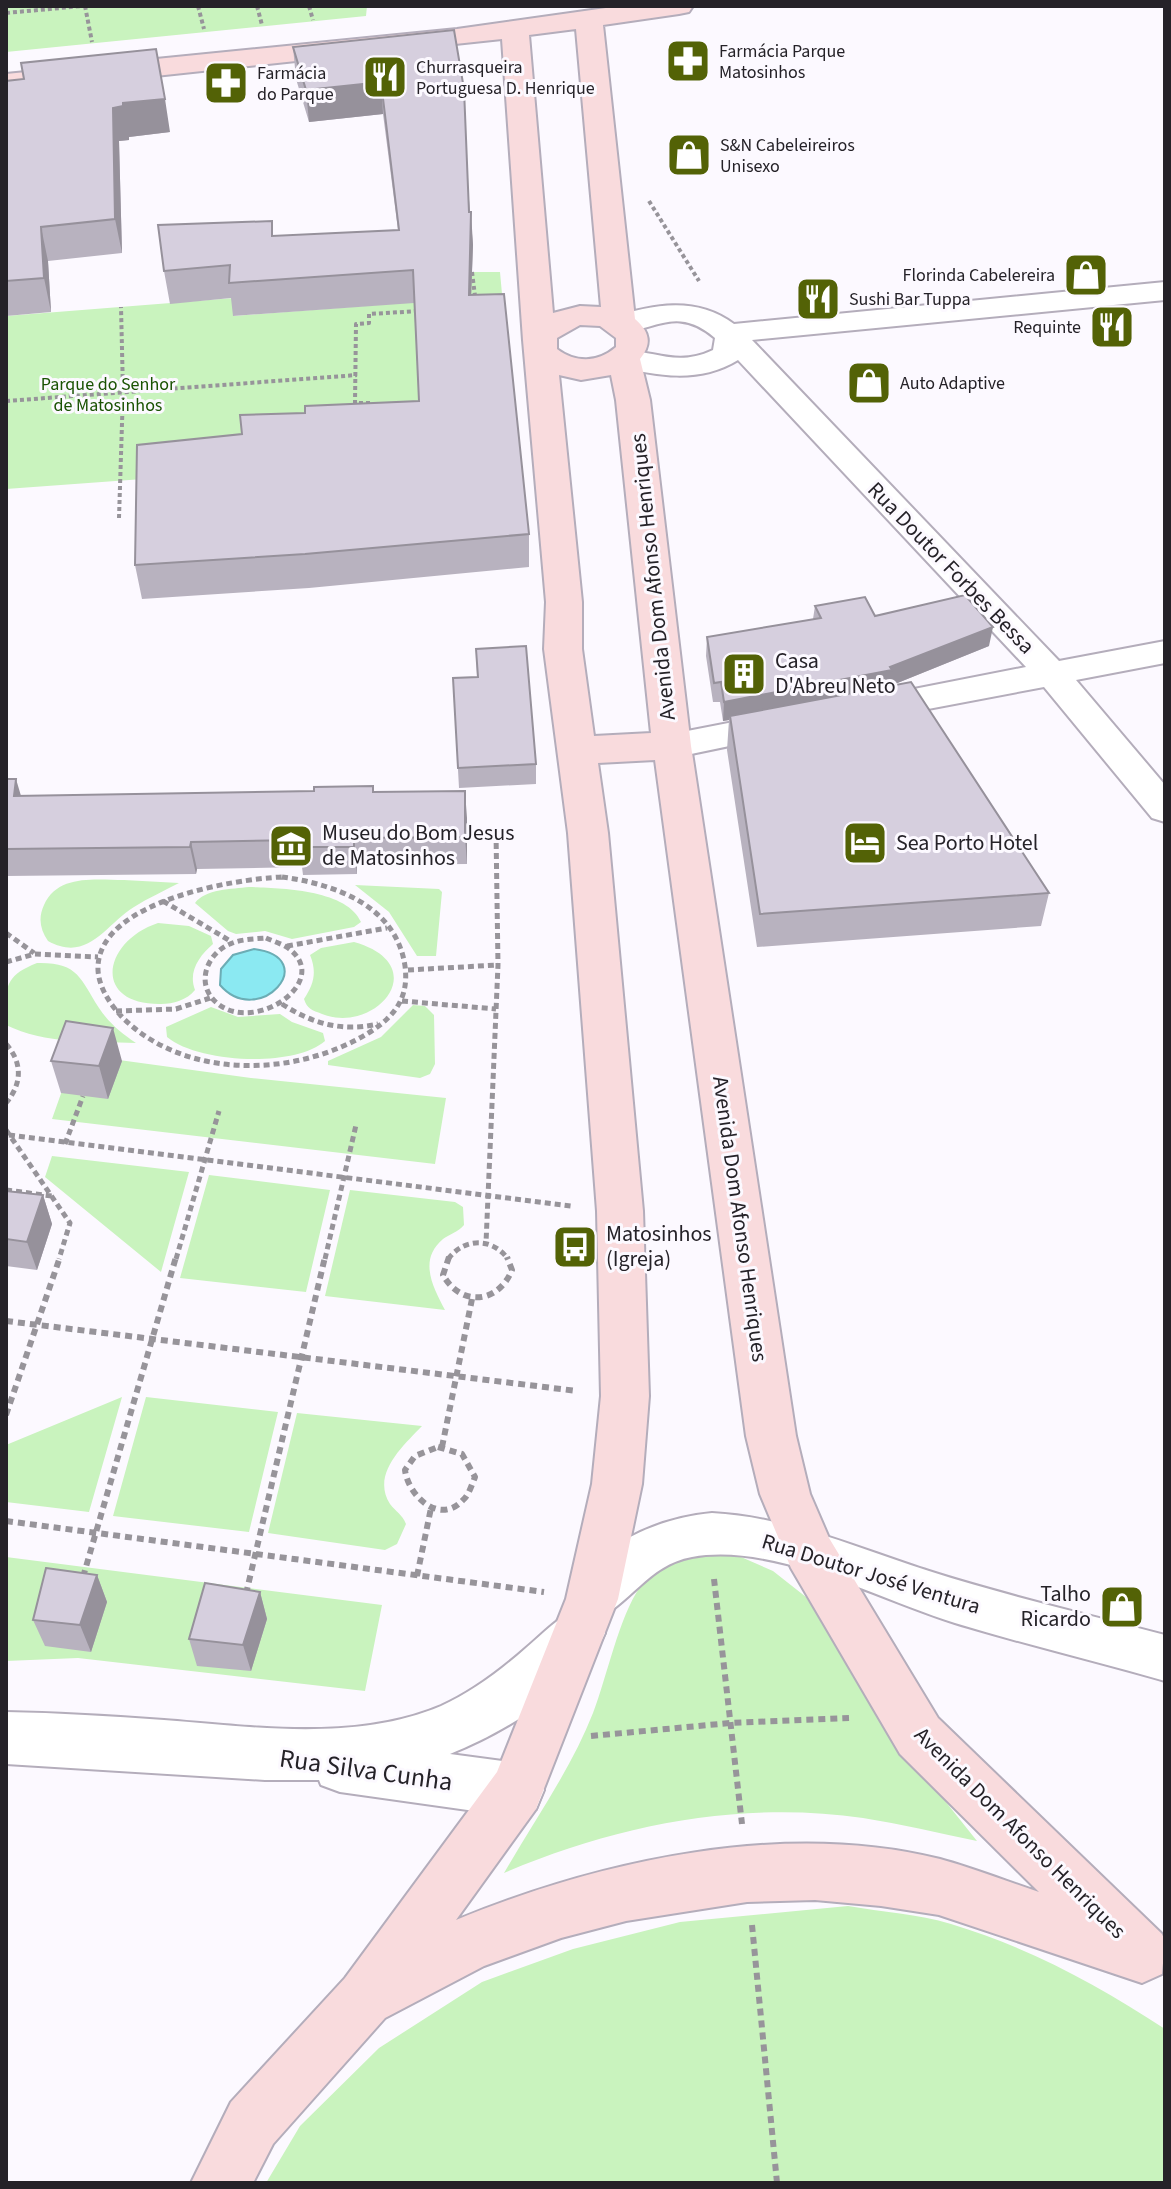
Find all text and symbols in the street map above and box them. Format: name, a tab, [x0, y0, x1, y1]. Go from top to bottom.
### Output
pharmacy icon: Farmácia Parque Matosinhos	[664, 37, 712, 85]
place label: Farmácia Parque Matosinhos	[719, 39, 845, 85]
restaurant icon: Churrasqueira Portuguesa D. Henrique	[361, 53, 409, 101]
place label: Churrasqueira Portuguesa D. Henrique	[416, 55, 595, 101]
pharmacy icon: Farmácia do Parque	[202, 59, 250, 107]
place label: Farmácia do Parque	[257, 61, 334, 107]
shop icon: S&N Cabeleireiros Unisexo	[665, 131, 713, 179]
place label: S&N Cabeleireiros Unisexo	[720, 133, 855, 179]
shop icon: Florinda Cabelereira	[1062, 251, 1110, 299]
place label: Florinda Cabelereira	[903, 263, 1055, 288]
restaurant icon: Sushi Bar Tuppa	[794, 275, 842, 323]
place label: Sushi Bar Tuppa	[849, 287, 971, 312]
restaurant icon: Requinte	[1088, 303, 1136, 351]
place label: Requinte	[1013, 315, 1081, 340]
shop icon: Auto Adaptive	[845, 359, 893, 407]
place label: Auto Adaptive	[900, 371, 1005, 396]
park label: Parque do Senhor de Matosinhos	[41, 372, 176, 418]
street label: Avenida Dom Afonso Henriques	[622, 432, 684, 722]
street label: Rua Doutor Forbes Bessa	[860, 475, 1042, 661]
place label: Casa D'Abreu Neto	[775, 645, 896, 702]
building icon: Casa D'Abreu Neto	[720, 650, 768, 698]
place label: Museu do Bom Jesus de Matosinhos	[322, 817, 514, 874]
hotel icon: Sea Porto Hotel	[841, 819, 889, 867]
museum icon: Museu do Bom Jesus de Matosinhos	[267, 822, 315, 870]
place label: Sea Porto Hotel	[896, 827, 1038, 859]
street label: Avenida Dom Afonso Henriques	[704, 1074, 776, 1364]
place label: Matosinhos (Igreja)	[606, 1218, 712, 1275]
bus stop icon: Matosinhos (Igreja)	[551, 1223, 599, 1271]
street label: Rua Doutor José Ventura	[758, 1526, 984, 1622]
place label: Talho Ricardo	[1021, 1578, 1091, 1635]
shop icon: Talho Ricardo	[1098, 1583, 1146, 1631]
street label: Avenida Dom Afonso Henriques	[907, 1720, 1133, 1946]
street label: Rua Silva Cunha	[277, 1740, 455, 1800]

